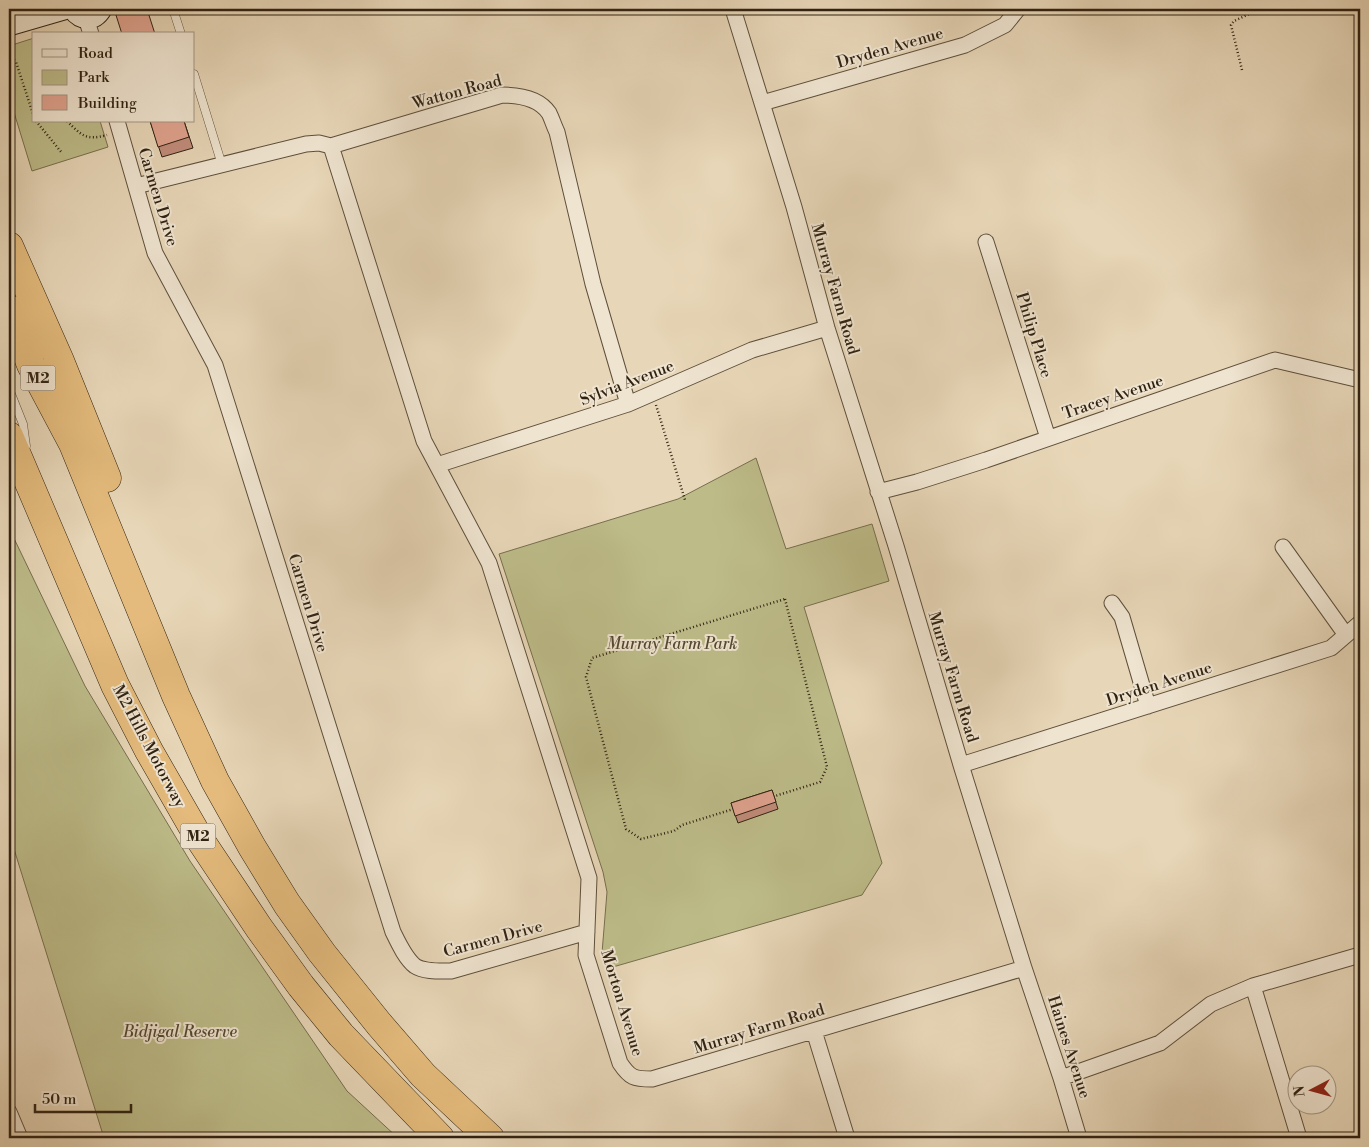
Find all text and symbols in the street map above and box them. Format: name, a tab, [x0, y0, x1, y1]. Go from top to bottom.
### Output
street label: Dryden Avenue	[834, 23, 946, 73]
legend	[32, 32, 195, 122]
text: Road	[78, 44, 113, 63]
text: Park	[78, 68, 110, 87]
street label: Watton Road	[409, 70, 504, 114]
text: Building	[77, 94, 137, 113]
street label: Carmen Drive	[134, 145, 182, 249]
street label: Murray Farm Road	[807, 221, 863, 357]
street label: Philip Place	[1012, 290, 1056, 380]
street label: Sylvia Avenue	[577, 356, 677, 410]
road number: M2	[20, 366, 56, 390]
street label: Tracey Avenue	[1060, 370, 1166, 424]
street label: Carmen Drive	[284, 551, 332, 655]
street label: Murray Farm Road	[924, 609, 982, 745]
park label: Murray Farm Park	[607, 634, 737, 654]
street label: Dryden Avenue	[1104, 657, 1214, 711]
street label: M2 Hills Motorway	[108, 681, 190, 811]
road number: M2	[180, 824, 216, 848]
street label: Carmen Drive	[441, 916, 545, 962]
street label: Morton Avenue	[596, 947, 648, 1059]
street label: Haines Avenue	[1043, 993, 1095, 1101]
street label: Murray Farm Road	[691, 1000, 827, 1058]
park label: Bidjigal Reserve	[122, 1022, 237, 1042]
north arrow	[1286, 1064, 1336, 1114]
scale bar	[35, 1082, 131, 1114]
text: N	[1291, 1085, 1310, 1098]
text: 50 m	[42, 1090, 76, 1109]

